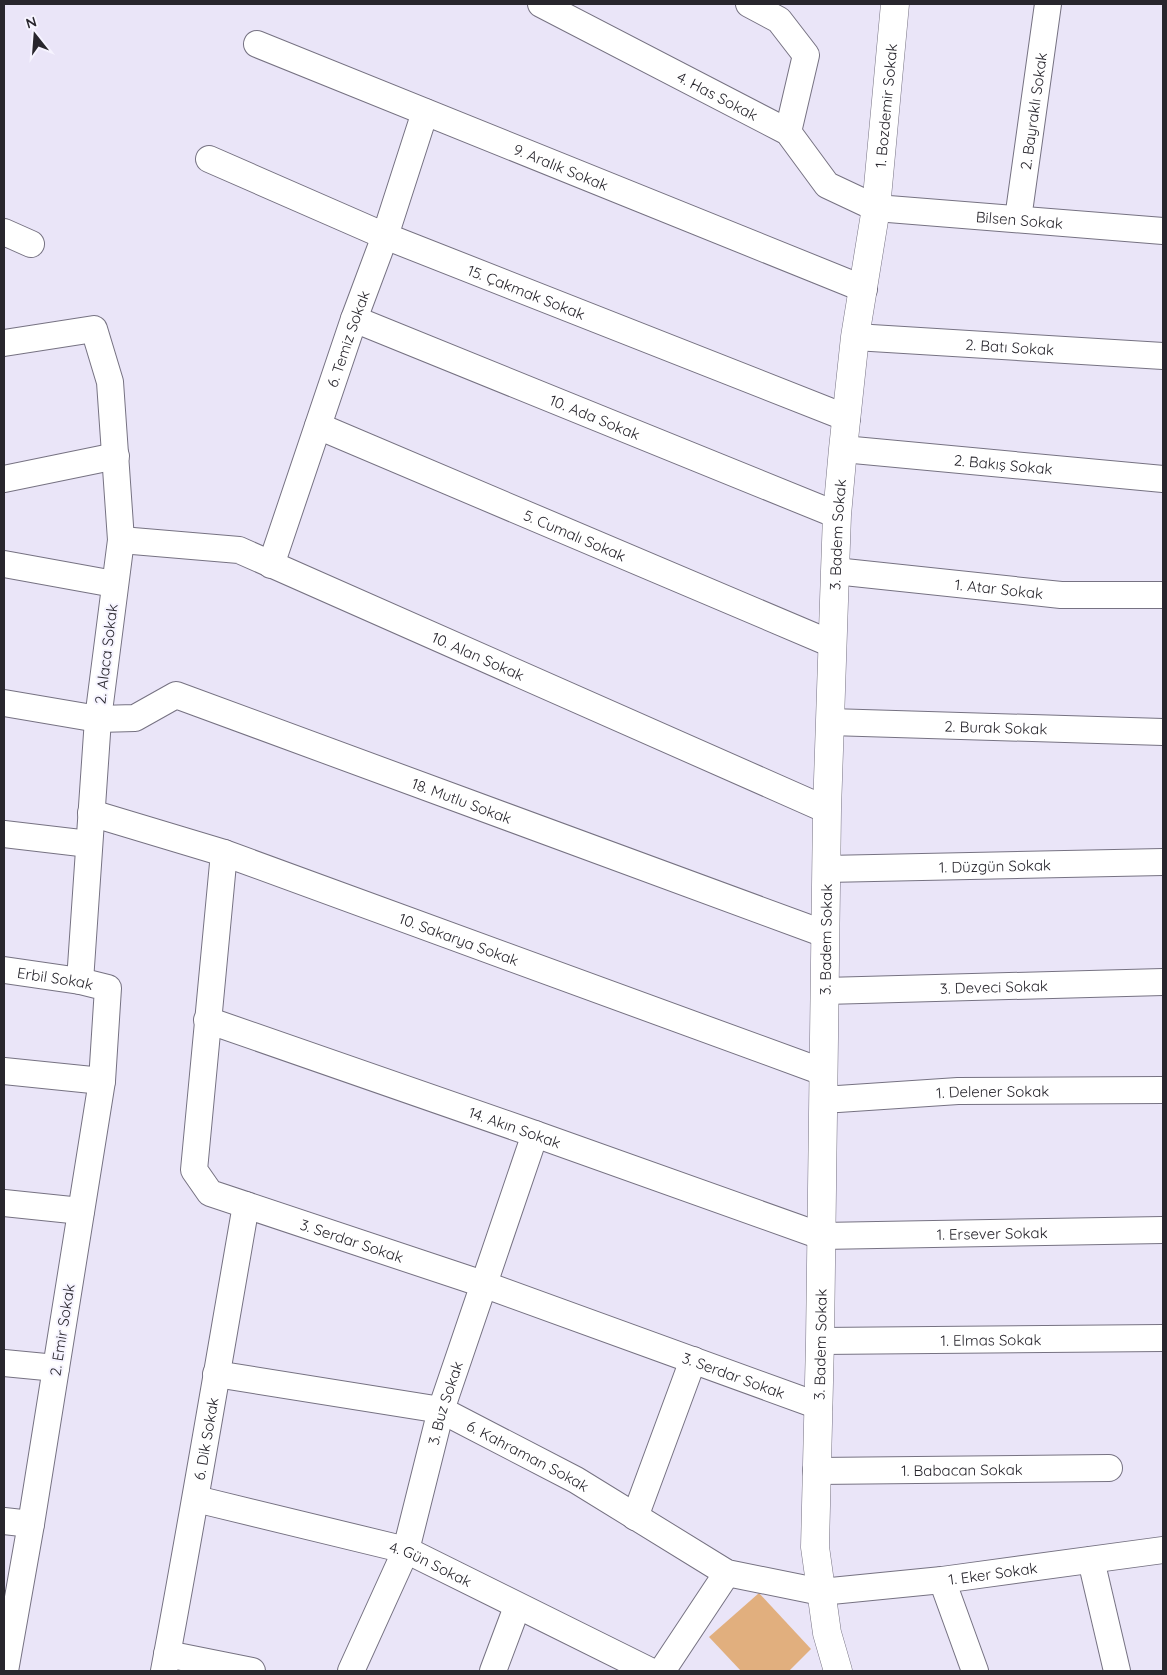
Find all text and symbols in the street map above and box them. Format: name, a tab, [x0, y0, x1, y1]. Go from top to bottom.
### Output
north arrow	[10, 10, 60, 60]
text: N	[24, 12, 39, 33]
street label: 1. Bozdemir Sokak	[870, 43, 901, 169]
street label: 2. Bayraklı Sokak	[1015, 51, 1051, 171]
street label: 4. Has Sokak	[674, 67, 761, 124]
street label: 9. Aralık Sokak	[511, 139, 611, 194]
street label: Bilsen Sokak	[975, 207, 1064, 232]
street label: 15. Çakmak Sokak	[465, 260, 588, 323]
street label: 6. Temiz Sokak	[322, 287, 373, 390]
street label: 2. Batı Sokak	[965, 334, 1055, 359]
street label: 10. Ada Sokak	[547, 390, 643, 444]
street label: 2. Bakış Sokak	[953, 450, 1053, 478]
street label: 3. Badem Sokak	[825, 478, 850, 591]
street label: 5. Cumalı Sokak	[521, 505, 629, 565]
street label: 1. Atar Sokak	[954, 574, 1044, 603]
street label: 2. Alaca Sokak	[90, 603, 122, 705]
street label: 10. Alan Sokak	[429, 627, 527, 684]
street label: 2. Burak Sokak	[944, 716, 1048, 738]
street label: 18. Mutlu Sokak	[409, 773, 514, 827]
street label: 1. Düzgün Sokak	[939, 855, 1051, 876]
street label: 3. Badem Sokak	[815, 884, 836, 995]
street label: 10. Sakarya Sokak	[396, 908, 521, 969]
street label: Erbil Sokak	[16, 963, 95, 994]
street label: 3. Deveci Sokak	[940, 976, 1048, 997]
street label: 1. Delener Sokak	[936, 1081, 1049, 1102]
street label: 14. Akın Sokak	[466, 1102, 564, 1152]
street label: 3. Serdar Sokak	[298, 1214, 406, 1266]
street label: 1. Ersever Sokak	[936, 1223, 1048, 1243]
street label: 2. Emir Sokak	[45, 1283, 79, 1377]
street label: 3. Badem Sokak	[809, 1289, 830, 1400]
street label: 1. Elmas Sokak	[940, 1330, 1042, 1349]
street label: 3. Serdar Sokak	[680, 1348, 788, 1402]
street label: 3. Buz Sokak	[423, 1358, 467, 1447]
street label: 6. Dik Sokak	[189, 1396, 222, 1482]
street label: 6. Kahraman Sokak	[464, 1416, 593, 1495]
street label: 1. Babacan Sokak	[901, 1459, 1023, 1480]
street label: 4. Gün Sokak	[388, 1537, 475, 1591]
street label: 1. Eker Sokak	[947, 1558, 1038, 1589]

